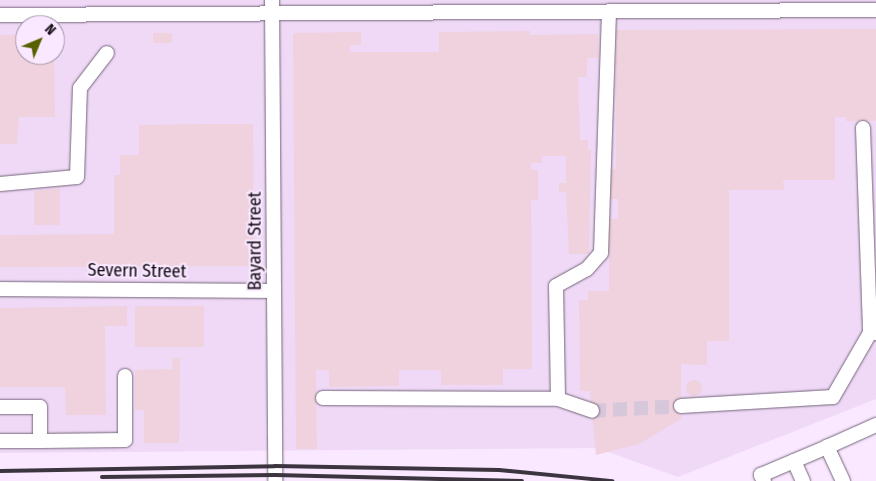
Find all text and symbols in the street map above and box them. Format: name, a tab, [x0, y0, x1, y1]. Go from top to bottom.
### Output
north arrow	[15, 15, 65, 65]
text: N	[41, 21, 59, 39]
street label: Bayard Street	[244, 192, 266, 290]
street label: Severn Street	[87, 259, 187, 283]

